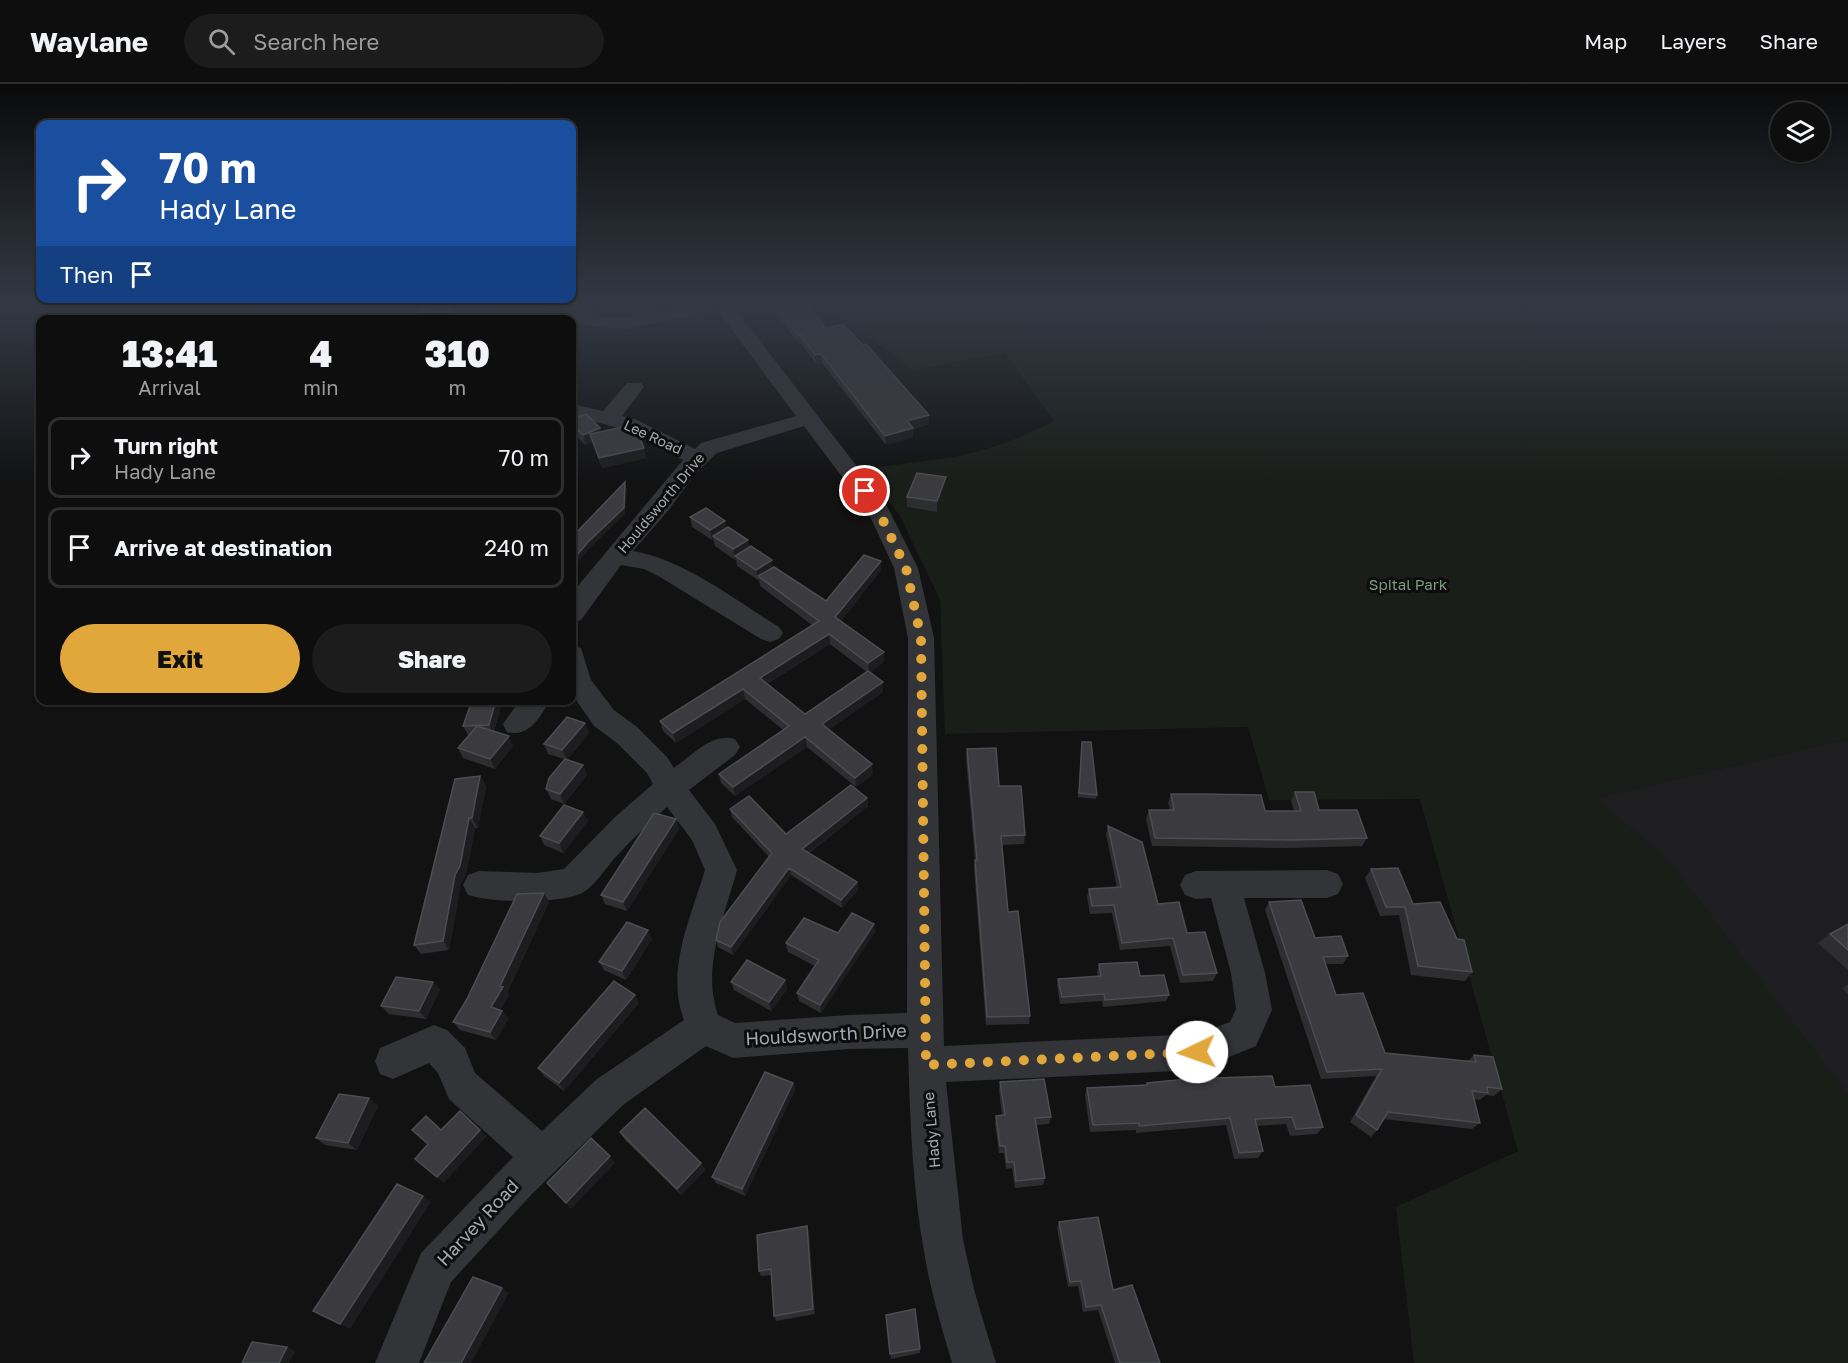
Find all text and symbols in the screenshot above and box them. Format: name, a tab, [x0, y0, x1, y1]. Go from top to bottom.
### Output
search box	[184, 14, 604, 68]
text: Waylane	[30, 25, 148, 58]
icon: search	[205, 25, 238, 58]
text: Search here	[253, 28, 379, 55]
text: Map	[1584, 28, 1627, 54]
text: Layers	[1660, 28, 1727, 54]
text: Share	[1760, 28, 1818, 54]
map controls	[1770, 102, 1830, 162]
button: layers	[1770, 102, 1830, 162]
text: 70 m	[159, 142, 256, 192]
icon: right	[60, 144, 138, 222]
text: Hady Lane	[159, 193, 296, 225]
icon: arrive	[125, 258, 158, 291]
text: Then	[60, 261, 113, 288]
text: 13:41	[122, 332, 217, 375]
text: 4	[310, 332, 332, 375]
text: 310	[425, 332, 490, 375]
text: Arrival	[138, 375, 201, 399]
text: min	[303, 375, 339, 399]
text: m	[448, 375, 466, 399]
street label: Lee Road	[622, 416, 685, 457]
text: Turn right	[114, 432, 218, 459]
icon: right	[63, 441, 96, 474]
text: 70 m	[499, 444, 549, 471]
street label: Houldsworth Drive	[614, 449, 708, 556]
text: Hady Lane	[114, 459, 216, 483]
pin	[839, 465, 890, 516]
icon: arrive	[848, 474, 881, 507]
icon: arrive	[63, 531, 96, 564]
text: Arrive at destination	[114, 534, 332, 561]
text: 240 m	[484, 534, 549, 561]
park label: Spital Park	[1369, 575, 1448, 593]
button: Exit	[60, 624, 300, 693]
button: Share	[312, 624, 552, 693]
street label: Houldsworth Drive	[745, 1019, 907, 1049]
position arrow	[1165, 1020, 1229, 1084]
street label: Hady Lane	[919, 1091, 943, 1169]
street label: Harvey Road	[432, 1175, 523, 1270]

